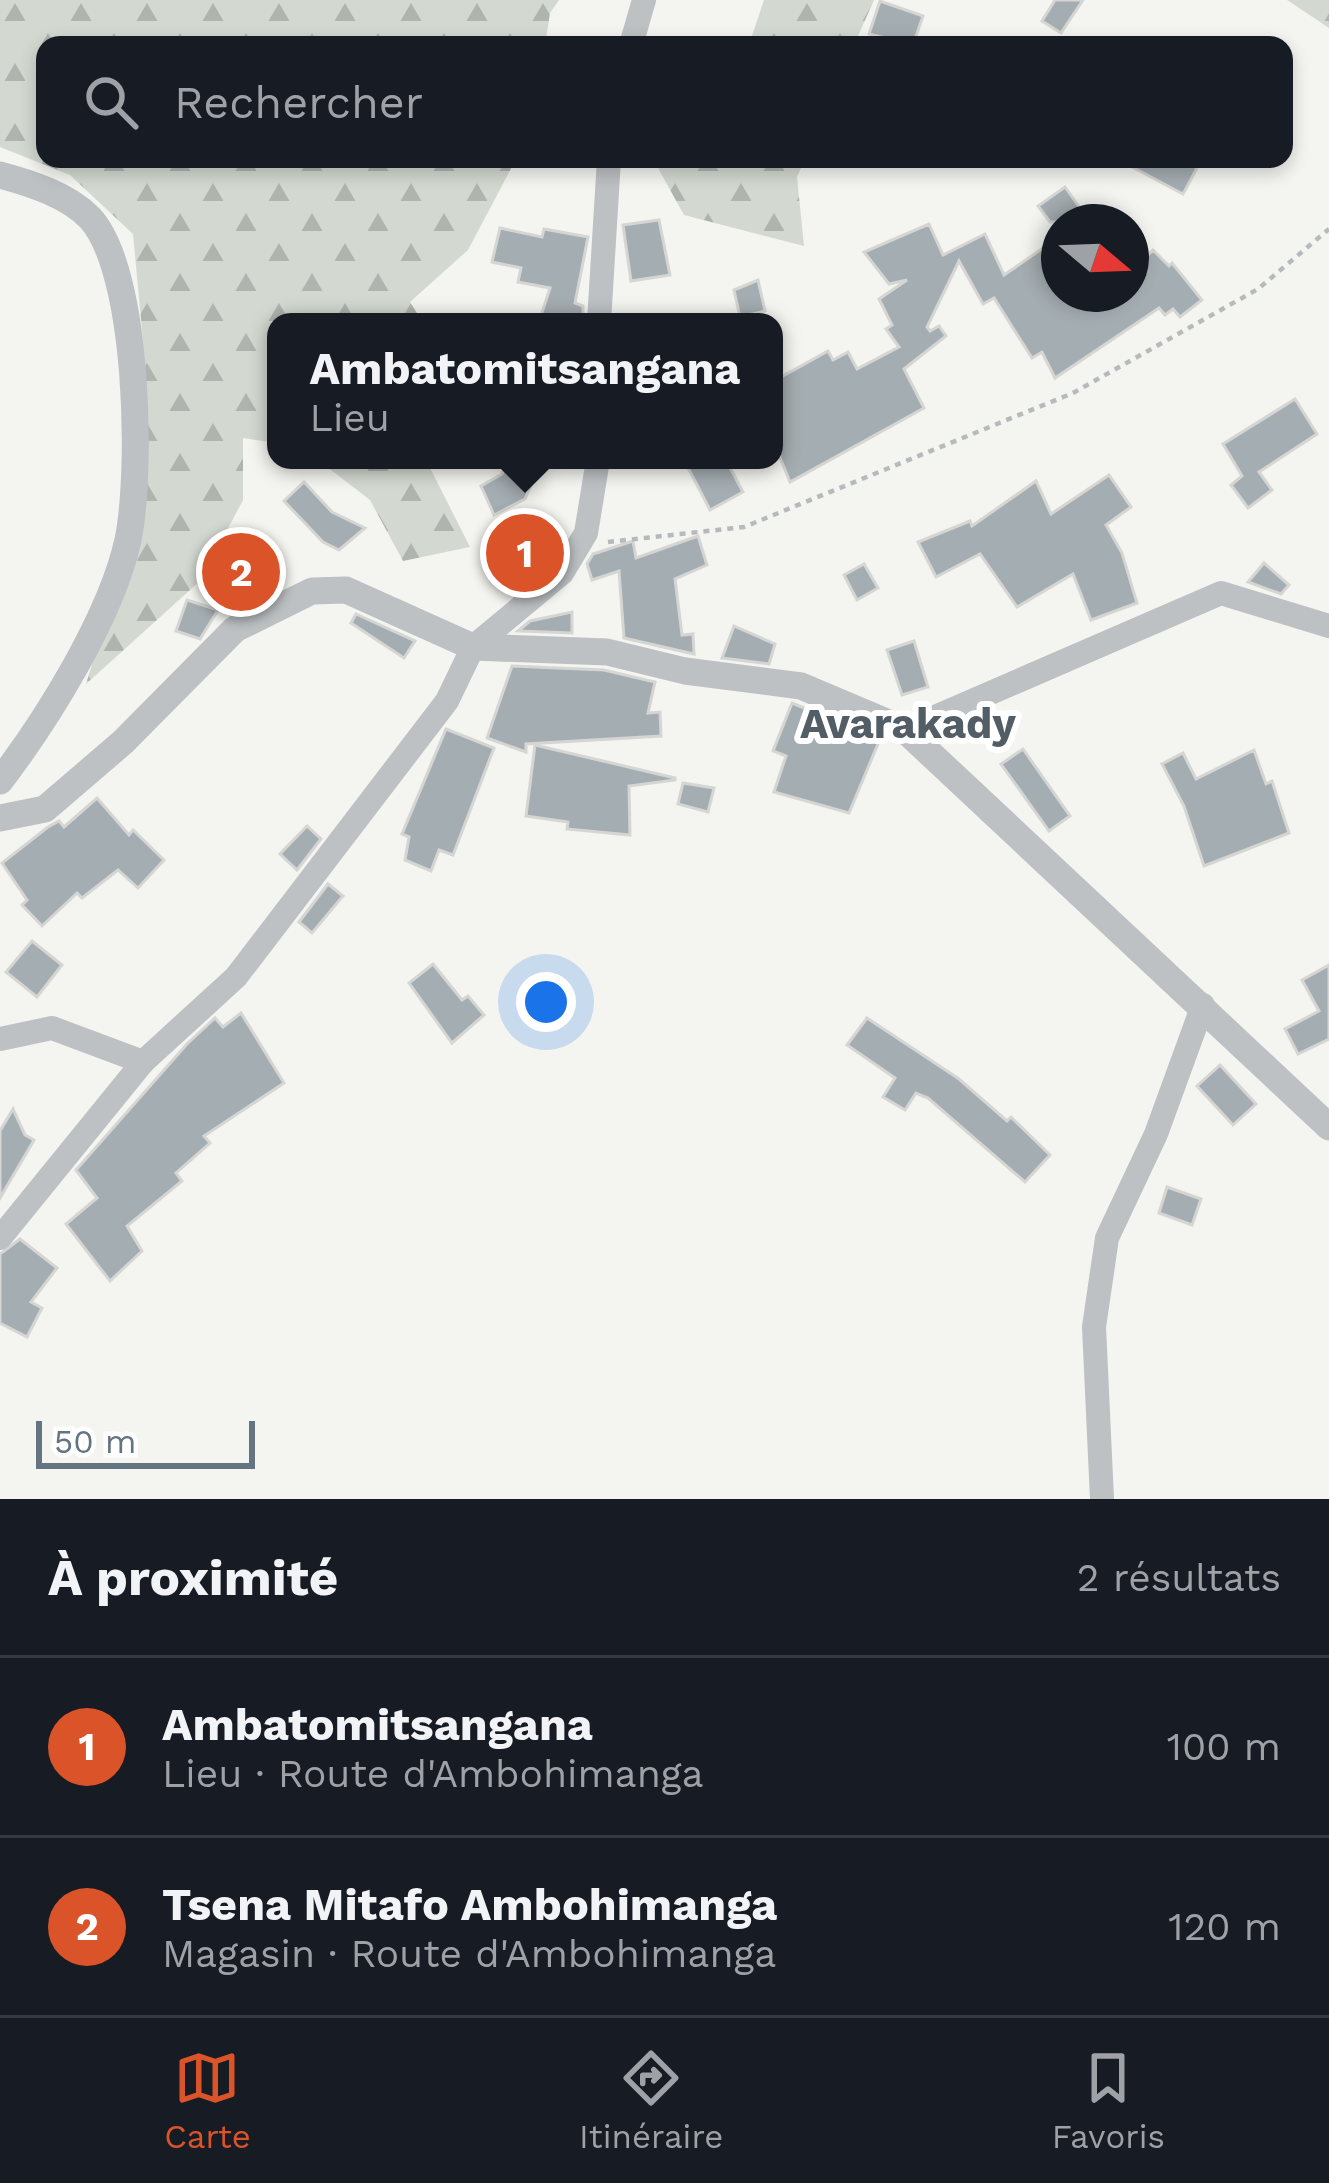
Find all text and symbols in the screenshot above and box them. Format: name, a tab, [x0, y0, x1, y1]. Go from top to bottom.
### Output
search box	[36, 36, 1293, 168]
icon: search	[78, 69, 144, 135]
text: Rechercher	[174, 76, 423, 129]
north arrow	[1041, 204, 1149, 312]
popup	[267, 313, 783, 469]
text: Ambatomitsangana	[310, 342, 740, 395]
text: Lieu	[310, 395, 390, 440]
pin: 1	[486, 508, 564, 598]
pin: 2	[202, 527, 280, 617]
district label: Avarakady	[800, 699, 1016, 748]
your location	[516, 972, 576, 1032]
scale bar	[36, 1415, 255, 1468]
text: 50 m	[54, 1422, 136, 1461]
text: À proximité	[48, 1548, 338, 1607]
text: 2 résultats	[1077, 1555, 1281, 1600]
text: Ambatomitsangana	[162, 1698, 593, 1751]
text: 1	[79, 1724, 95, 1769]
text: 100 m	[1167, 1724, 1281, 1769]
text: Lieu · Route d'Ambohimanga	[162, 1751, 704, 1796]
text: Tsena Mitafo Ambohimanga	[162, 1878, 777, 1931]
text: 2	[75, 1904, 99, 1949]
text: 120 m	[1168, 1904, 1281, 1949]
text: Magasin · Route d'Ambohimanga	[162, 1931, 776, 1976]
tab: Carte	[164, 2045, 251, 2156]
tab: Itinéraire	[579, 2045, 723, 2156]
tab: Favoris	[1052, 2045, 1165, 2156]

